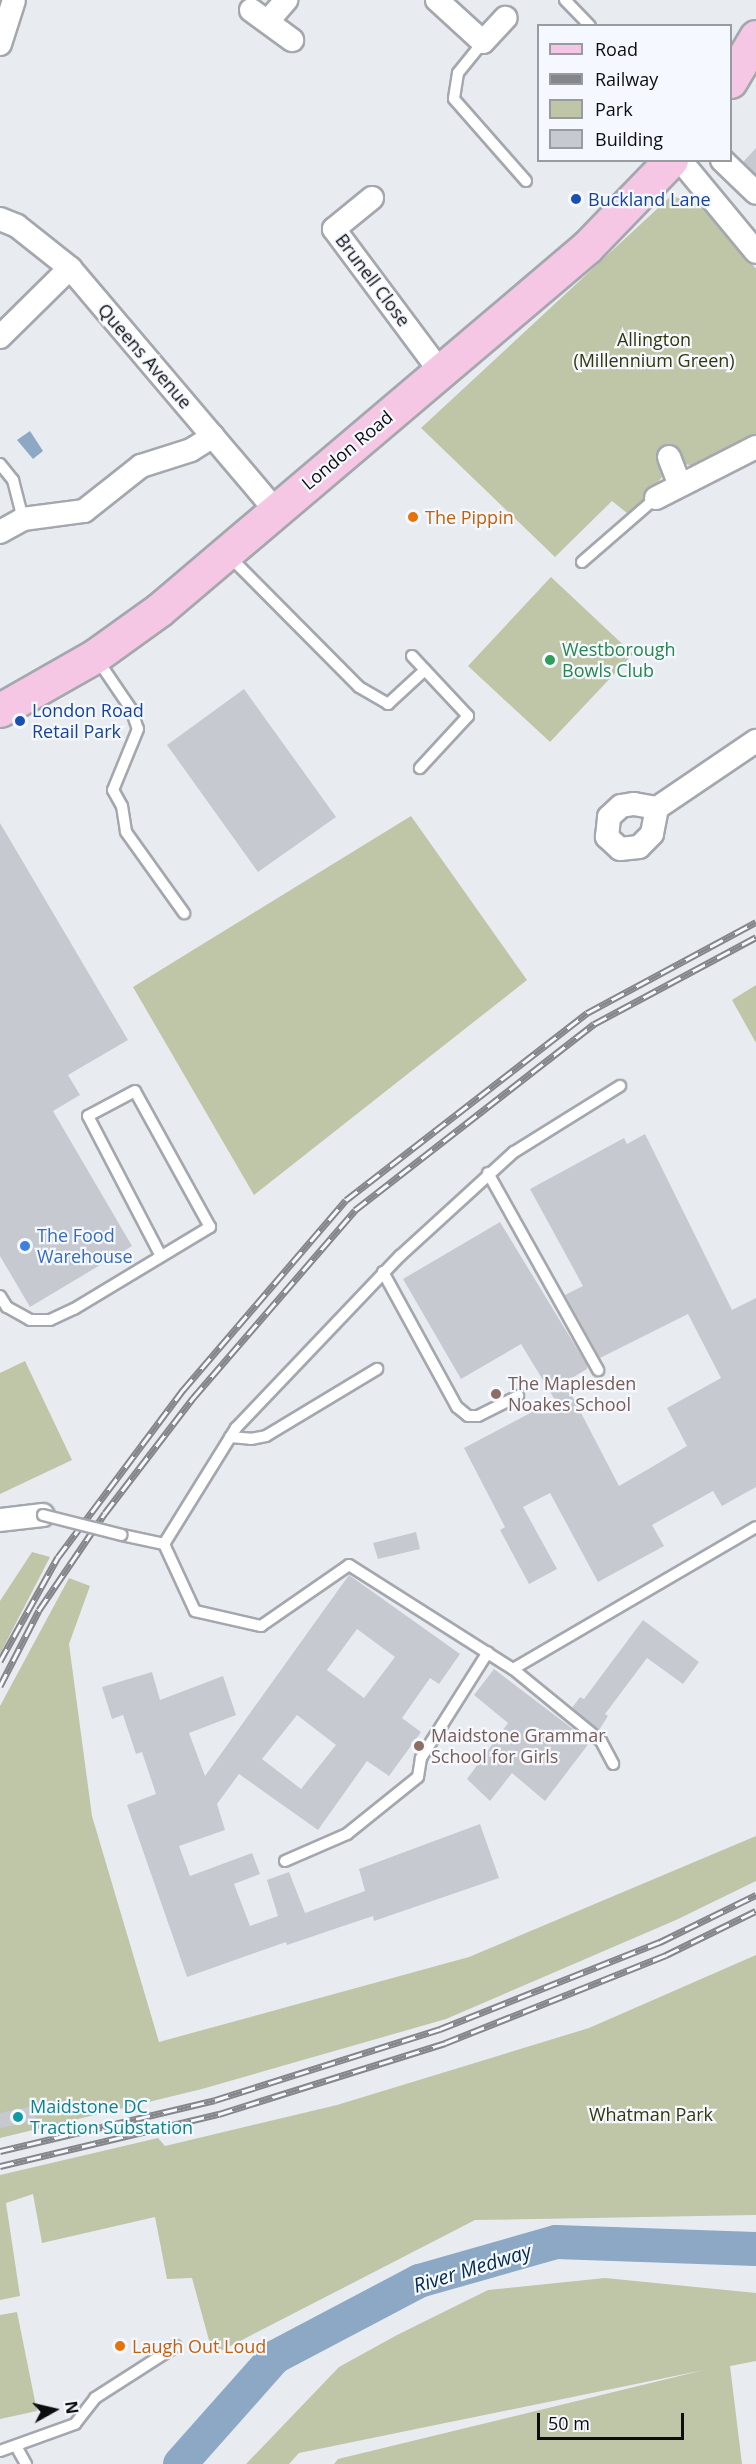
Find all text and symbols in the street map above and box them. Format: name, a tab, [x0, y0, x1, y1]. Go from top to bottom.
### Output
legend	[537, 24, 732, 162]
text: Road	[595, 37, 638, 61]
text: Railway	[595, 67, 658, 91]
text: Park	[595, 97, 633, 121]
text: Building	[595, 127, 663, 151]
place label: Buckland Lane	[588, 188, 711, 210]
marker: Buckland Lane	[569, 192, 583, 206]
street label: Brunell Close	[331, 229, 415, 331]
street label: Queens Avenue	[93, 299, 197, 413]
park label: Allington (Millennium Green)	[573, 329, 735, 372]
street label: London Road	[297, 406, 397, 494]
place label: The Pippin	[425, 506, 514, 528]
marker: The Pippin	[406, 510, 420, 524]
place label: Westborough Bowls Club	[562, 639, 676, 682]
marker: Westborough Bowls Club	[543, 653, 557, 667]
place label: London Road Retail Park	[32, 700, 144, 742]
marker: London Road Retail Park	[13, 714, 27, 728]
place label: The Food Warehouse	[37, 1225, 133, 1268]
marker: The Food Warehouse	[18, 1239, 32, 1253]
place label: The Maplesden Noakes School	[508, 1373, 636, 1416]
marker: The Maplesden Noakes School	[489, 1387, 503, 1401]
place label: Maidstone Grammar School for Girls	[431, 1725, 606, 1768]
marker: Maidstone Grammar School for Girls	[412, 1739, 426, 1753]
place label: Maidstone DC Traction Substation	[30, 2096, 193, 2138]
park label: Whatman Park	[589, 2103, 713, 2125]
marker: Maidstone DC Traction Substation	[11, 2110, 25, 2124]
water label: River Medway	[410, 2239, 534, 2297]
place label: Laugh Out Loud	[132, 2335, 266, 2357]
marker: Laugh Out Loud	[113, 2339, 127, 2353]
north arrow	[24, 2380, 84, 2440]
text: N	[60, 2400, 84, 2415]
scale bar	[540, 2401, 687, 2439]
text: 50 m	[548, 2411, 590, 2435]

